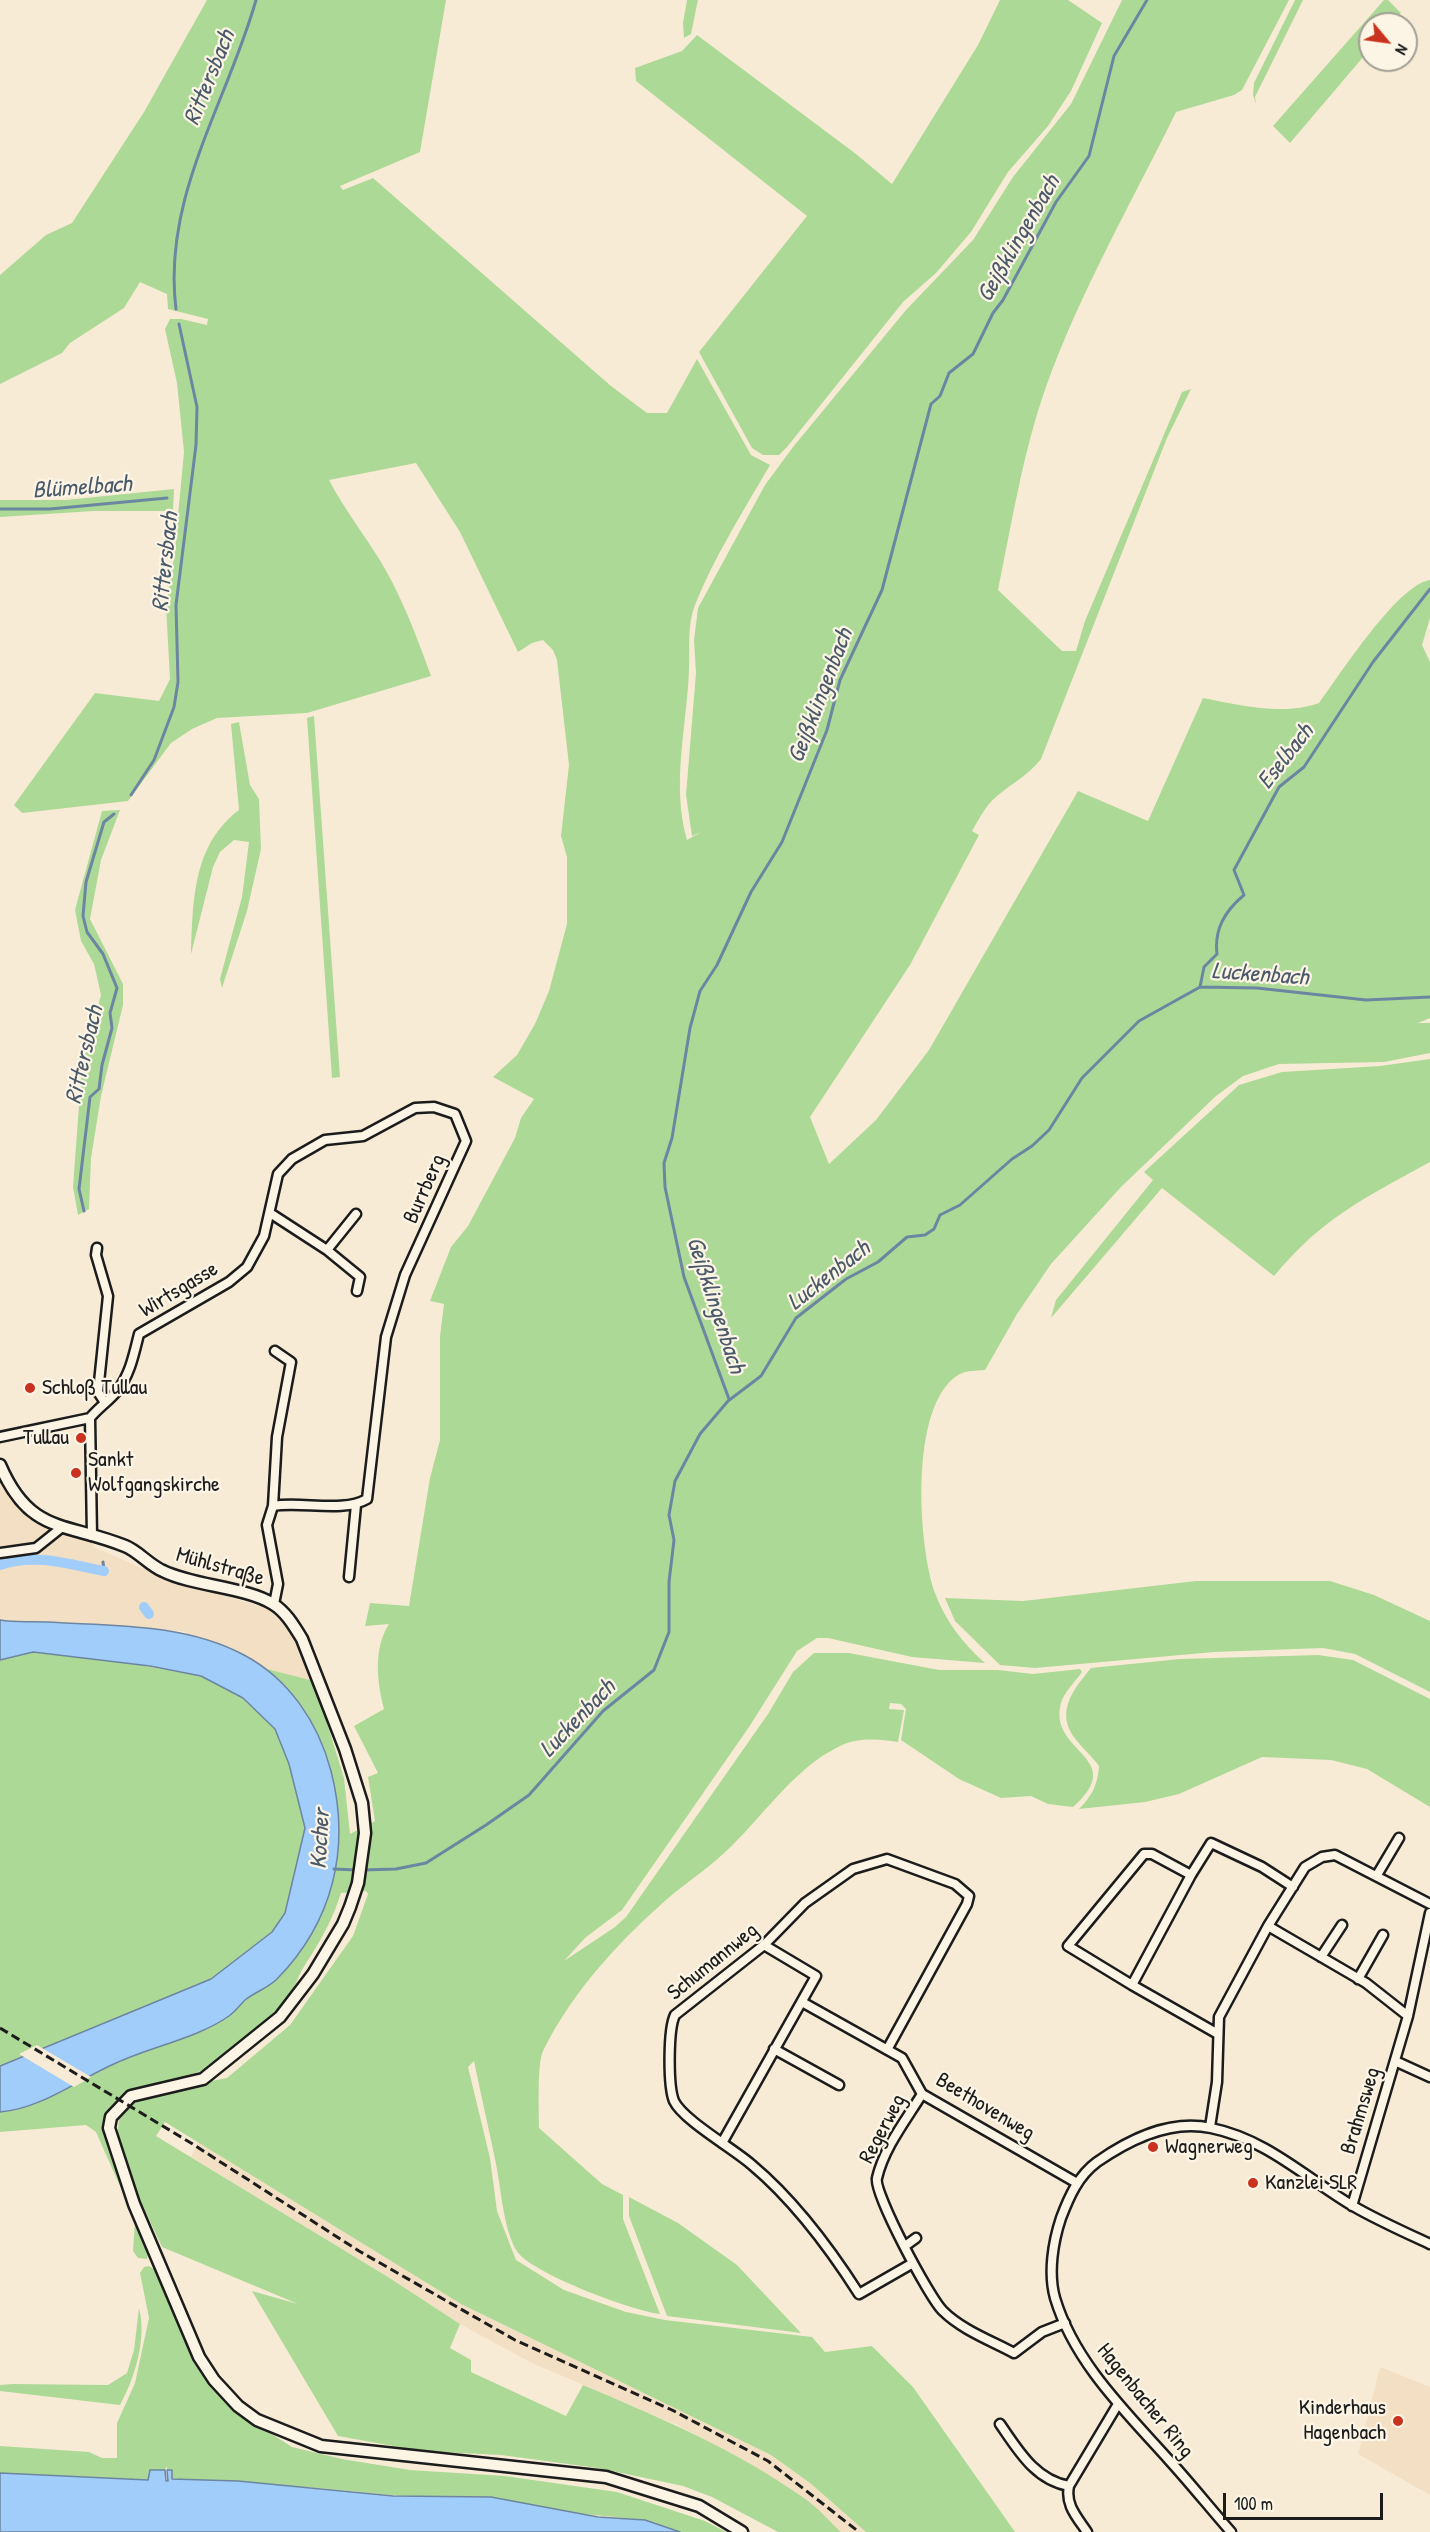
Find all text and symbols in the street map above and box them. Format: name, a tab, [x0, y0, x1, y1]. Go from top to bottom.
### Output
north arrow	[1358, 12, 1418, 72]
water label: Rittersbach	[178, 26, 242, 130]
text: N	[1390, 41, 1414, 59]
water label: Geißklingenbach	[971, 171, 1067, 307]
water label: Blümelbach	[32, 470, 132, 506]
water label: Rittersbach	[146, 511, 186, 613]
water label: Geißklingenbach	[782, 625, 860, 767]
water label: Eselbach	[1252, 719, 1320, 795]
water label: Luckenbach	[1211, 957, 1309, 993]
water label: Rittersbach	[60, 1003, 110, 1107]
street label: Burrberg	[398, 1150, 452, 1228]
water label: Geißklingenbach	[679, 1233, 751, 1377]
water label: Luckenbach	[782, 1235, 876, 1317]
street label: Wirtsgasse	[135, 1256, 223, 1324]
place label: Schloß Tullau	[42, 1375, 147, 1401]
marker: Schloß Tullau	[23, 1381, 37, 1395]
place label: Tullau	[23, 1425, 69, 1451]
marker: Tullau	[74, 1431, 88, 1445]
place label: Sankt Wolfgangskirche	[88, 1447, 220, 1498]
marker: Sankt Wolfgangskirche	[69, 1466, 83, 1480]
street label: Mühlstraße	[173, 1542, 267, 1592]
water label: Luckenbach	[534, 1674, 622, 1764]
water label: Kocher	[305, 1808, 337, 1870]
street label: Schumannweg	[662, 1917, 764, 2007]
street label: Brahmsweg	[1335, 2064, 1387, 2158]
street label: Beethovenweg	[931, 2067, 1039, 2147]
street label: Regerweg	[854, 2090, 912, 2168]
place label: Wagnerweg	[1165, 2134, 1253, 2160]
marker: Wagnerweg	[1146, 2140, 1160, 2154]
place label: Kanzlei SLR	[1265, 2170, 1357, 2196]
marker: Kanzlei SLR	[1246, 2176, 1260, 2190]
street label: Hagenbacher Ring	[1091, 2338, 1199, 2464]
place label: Kinderhaus Hagenbach	[1299, 2395, 1386, 2446]
marker: Kinderhaus Hagenbach	[1391, 2414, 1405, 2428]
scale bar	[1226, 2481, 1386, 2519]
text: 100 m	[1234, 2491, 1273, 2516]

